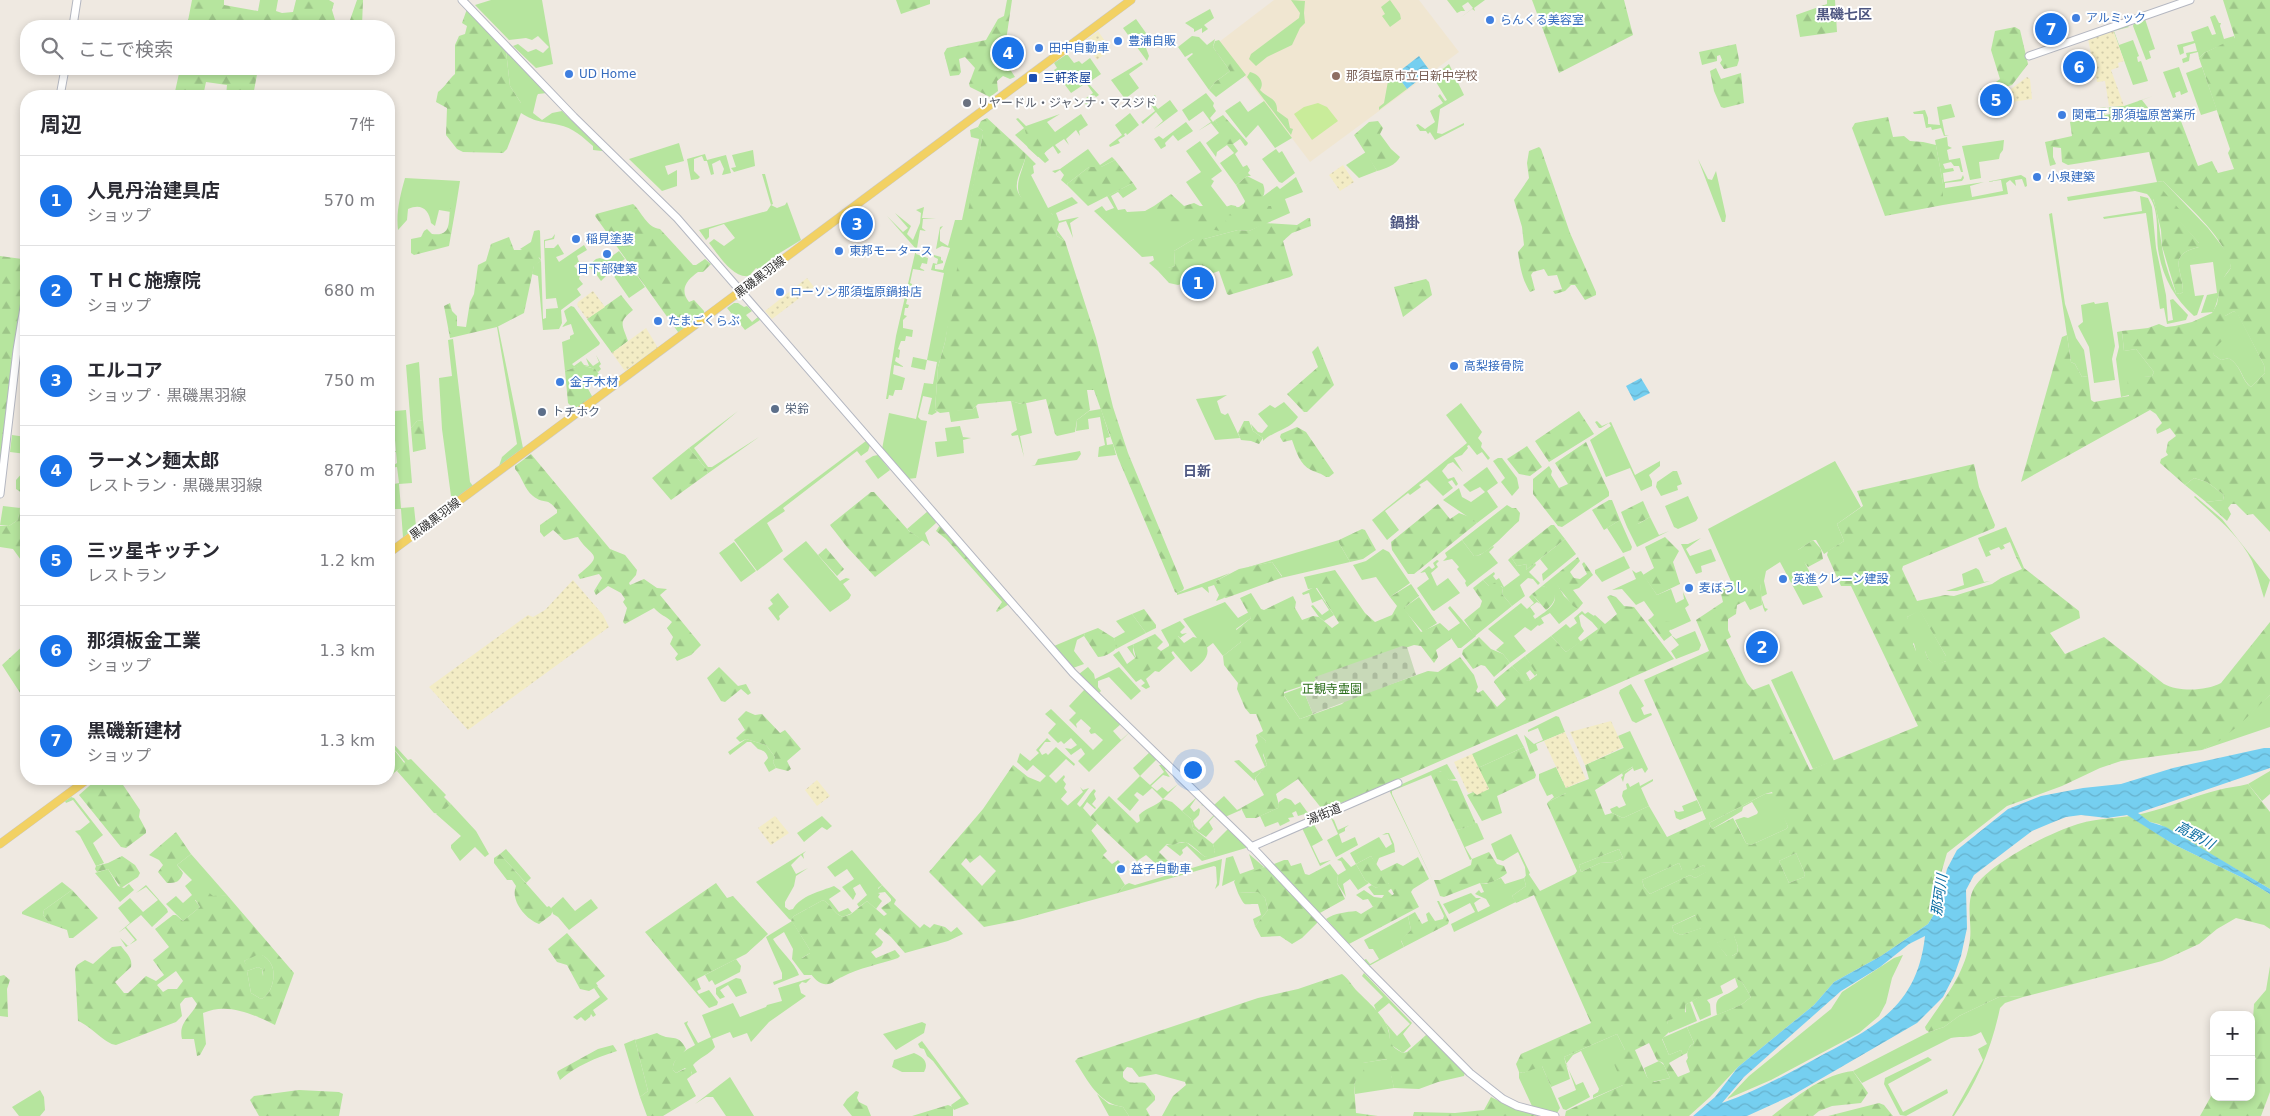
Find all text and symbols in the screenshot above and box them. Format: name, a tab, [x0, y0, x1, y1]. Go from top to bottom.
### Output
district label: 黒磯七区	[1816, 6, 1872, 22]
pin: 7	[2035, 10, 2067, 48]
place label: アルミック	[2086, 11, 2146, 25]
marker: アルミック	[2070, 12, 2082, 24]
place label: らんくる美容室	[1500, 13, 1584, 27]
marker: らんくる美容室	[1484, 14, 1496, 26]
search box	[20, 20, 395, 75]
icon: search	[38, 34, 66, 62]
pin: 4	[992, 34, 1024, 72]
place label: 豊浦自販	[1128, 34, 1176, 48]
marker: 豊浦自販	[1112, 35, 1124, 47]
text: ここで検索	[78, 38, 173, 60]
place label: 田中自動車	[1049, 41, 1109, 55]
marker: 田中自動車	[1033, 42, 1045, 54]
pin: 6	[2063, 48, 2095, 86]
place label: UD Home	[579, 67, 636, 81]
marker: UD Home	[563, 68, 575, 80]
place label: 那須塩原市立日新中学校	[1346, 69, 1478, 83]
marker: 那須塩原市立日新中学校	[1330, 70, 1342, 82]
place label: 三軒茶屋	[1043, 71, 1091, 85]
marker: 三軒茶屋	[1027, 72, 1039, 84]
pin: 5	[1980, 81, 2012, 119]
place label: リヤードル・ジャンナ・マスジド	[977, 96, 1156, 110]
marker: リヤードル・ジャンナ・マスジド	[961, 97, 973, 109]
place label: 関電工 那須塩原営業所	[2072, 108, 2196, 122]
marker: 関電工 那須塩原営業所	[2056, 109, 2068, 121]
text: 周辺	[40, 113, 82, 137]
text: 7件	[349, 115, 375, 134]
place label: 小泉建築	[2047, 170, 2095, 184]
marker: 小泉建築	[2031, 171, 2043, 183]
text: 人見丹治建具店	[87, 179, 220, 201]
text: 1	[50, 191, 62, 210]
text: 570 m	[324, 191, 375, 210]
pin: 3	[841, 205, 873, 243]
text: ショップ	[87, 206, 151, 225]
district label: 鍋掛	[1389, 214, 1420, 232]
place label: 稲見塗装	[586, 232, 634, 246]
marker: 稲見塗装	[570, 233, 582, 245]
place label: 東邦モータース	[849, 244, 932, 258]
marker: 東邦モータース	[833, 245, 845, 257]
marker: 日下部建築	[601, 248, 613, 260]
street label: 黒磯黒羽線	[732, 253, 788, 301]
place label: 日下部建築	[577, 262, 637, 276]
pin: 1	[1182, 264, 1214, 302]
text: ＴＨＣ施療院	[87, 269, 201, 291]
text: 2	[50, 281, 62, 300]
text: 680 m	[324, 281, 375, 300]
place label: ローソン那須塩原鍋掛店	[790, 285, 922, 299]
marker: ローソン那須塩原鍋掛店	[774, 286, 786, 298]
text: ショップ	[87, 296, 151, 315]
place label: たまごくらぶ	[668, 314, 740, 328]
marker: たまごくらぶ	[652, 315, 664, 327]
text: エルコア	[87, 359, 163, 381]
place label: 高梨接骨院	[1464, 359, 1524, 373]
marker: 高梨接骨院	[1448, 360, 1460, 372]
text: 3	[50, 371, 62, 390]
text: 750 m	[324, 371, 375, 390]
place label: 金子木材	[570, 375, 618, 389]
marker: 金子木材	[554, 376, 566, 388]
text: ショップ · 黒磯黒羽線	[87, 386, 246, 405]
place label: 栄鈴	[785, 402, 809, 416]
marker: 栄鈴	[769, 403, 781, 415]
place label: トチホク	[552, 405, 600, 419]
marker: トチホク	[536, 406, 548, 418]
text: ラーメン麺太郎	[87, 449, 219, 471]
text: 4	[50, 461, 62, 480]
text: 870 m	[324, 461, 375, 480]
district label: 日新	[1183, 463, 1211, 479]
text: レストラン · 黒磯黒羽線	[87, 476, 262, 495]
street label: 黒磯黒羽線	[407, 495, 463, 543]
text: 三ッ星キッチン	[87, 539, 220, 561]
text: 5	[50, 551, 62, 570]
text: 1.2 km	[320, 551, 375, 570]
text: レストラン	[87, 566, 167, 585]
place label: 英進クレーン建設	[1793, 572, 1888, 586]
marker: 英進クレーン建設	[1777, 573, 1789, 585]
place label: 麦ぼうし	[1699, 581, 1747, 595]
marker: 麦ぼうし	[1683, 582, 1695, 594]
pin: 2	[1746, 628, 1778, 666]
text: 那須板金工業	[87, 629, 201, 651]
text: 6	[50, 641, 62, 660]
text: 1.3 km	[320, 641, 375, 660]
text: ショップ	[87, 656, 151, 675]
park label: 正観寺霊園	[1302, 682, 1362, 696]
text: 黒磯新建材	[87, 719, 182, 741]
text: 7	[50, 731, 62, 750]
text: 1.3 km	[320, 731, 375, 750]
text: ショップ	[87, 746, 151, 765]
your location	[1180, 757, 1206, 783]
street label: 湯街道	[1305, 801, 1343, 827]
water label: 高野川	[2173, 818, 2219, 853]
place label: 益子自動車	[1131, 862, 1191, 876]
marker: 益子自動車	[1115, 863, 1127, 875]
water label: 那珂川	[1928, 871, 1950, 917]
map controls	[2210, 1011, 2255, 1101]
button: +	[2210, 1011, 2255, 1056]
button: −	[2210, 1056, 2255, 1101]

